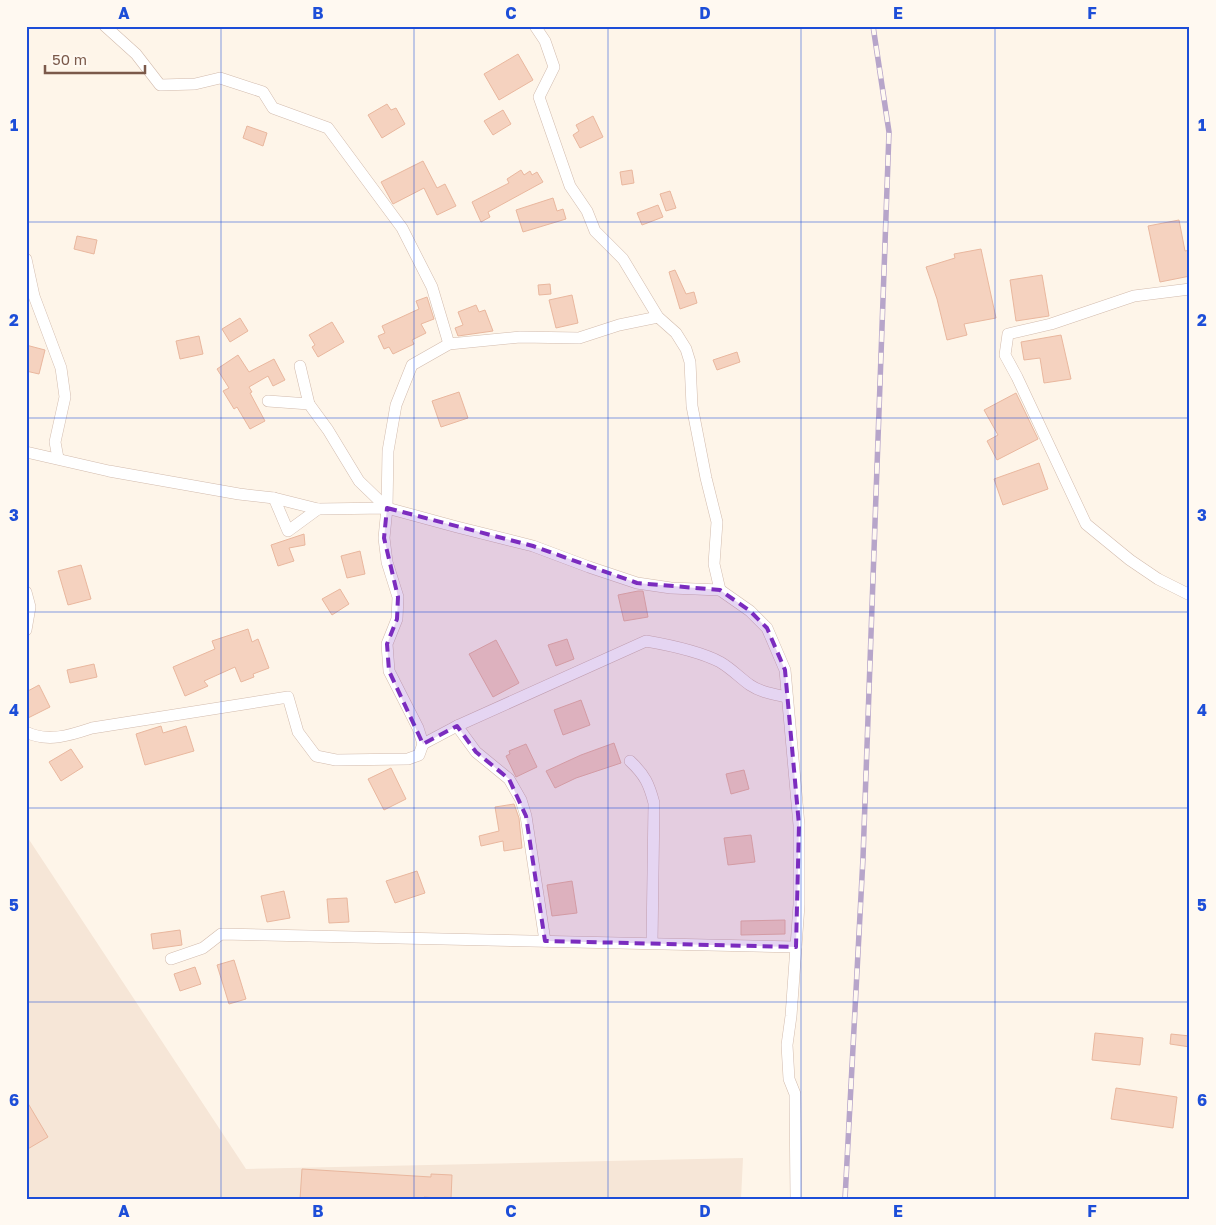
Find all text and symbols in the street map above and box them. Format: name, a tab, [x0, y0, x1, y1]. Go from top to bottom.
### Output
text: A	[118, 3, 130, 23]
text: B	[312, 3, 324, 23]
text: C	[505, 3, 517, 23]
text: D	[699, 3, 711, 23]
text: E	[893, 3, 903, 23]
text: F	[1087, 3, 1097, 23]
scale bar	[45, 42, 145, 74]
text: 50 m	[52, 50, 87, 68]
text: 1	[10, 115, 18, 135]
text: 1	[1198, 115, 1206, 135]
text: 2	[9, 310, 19, 330]
text: 2	[1197, 310, 1207, 330]
text: 3	[9, 505, 19, 525]
text: 3	[1197, 505, 1207, 525]
text: 4	[9, 700, 19, 720]
text: 4	[1197, 700, 1207, 720]
text: 5	[9, 895, 19, 915]
text: 5	[1197, 895, 1207, 915]
text: 6	[9, 1090, 19, 1110]
text: 6	[1197, 1090, 1207, 1110]
text: A	[118, 1201, 130, 1221]
text: B	[312, 1201, 324, 1221]
text: C	[505, 1201, 517, 1221]
text: D	[699, 1201, 711, 1221]
text: E	[893, 1201, 903, 1221]
text: F	[1087, 1201, 1097, 1221]

